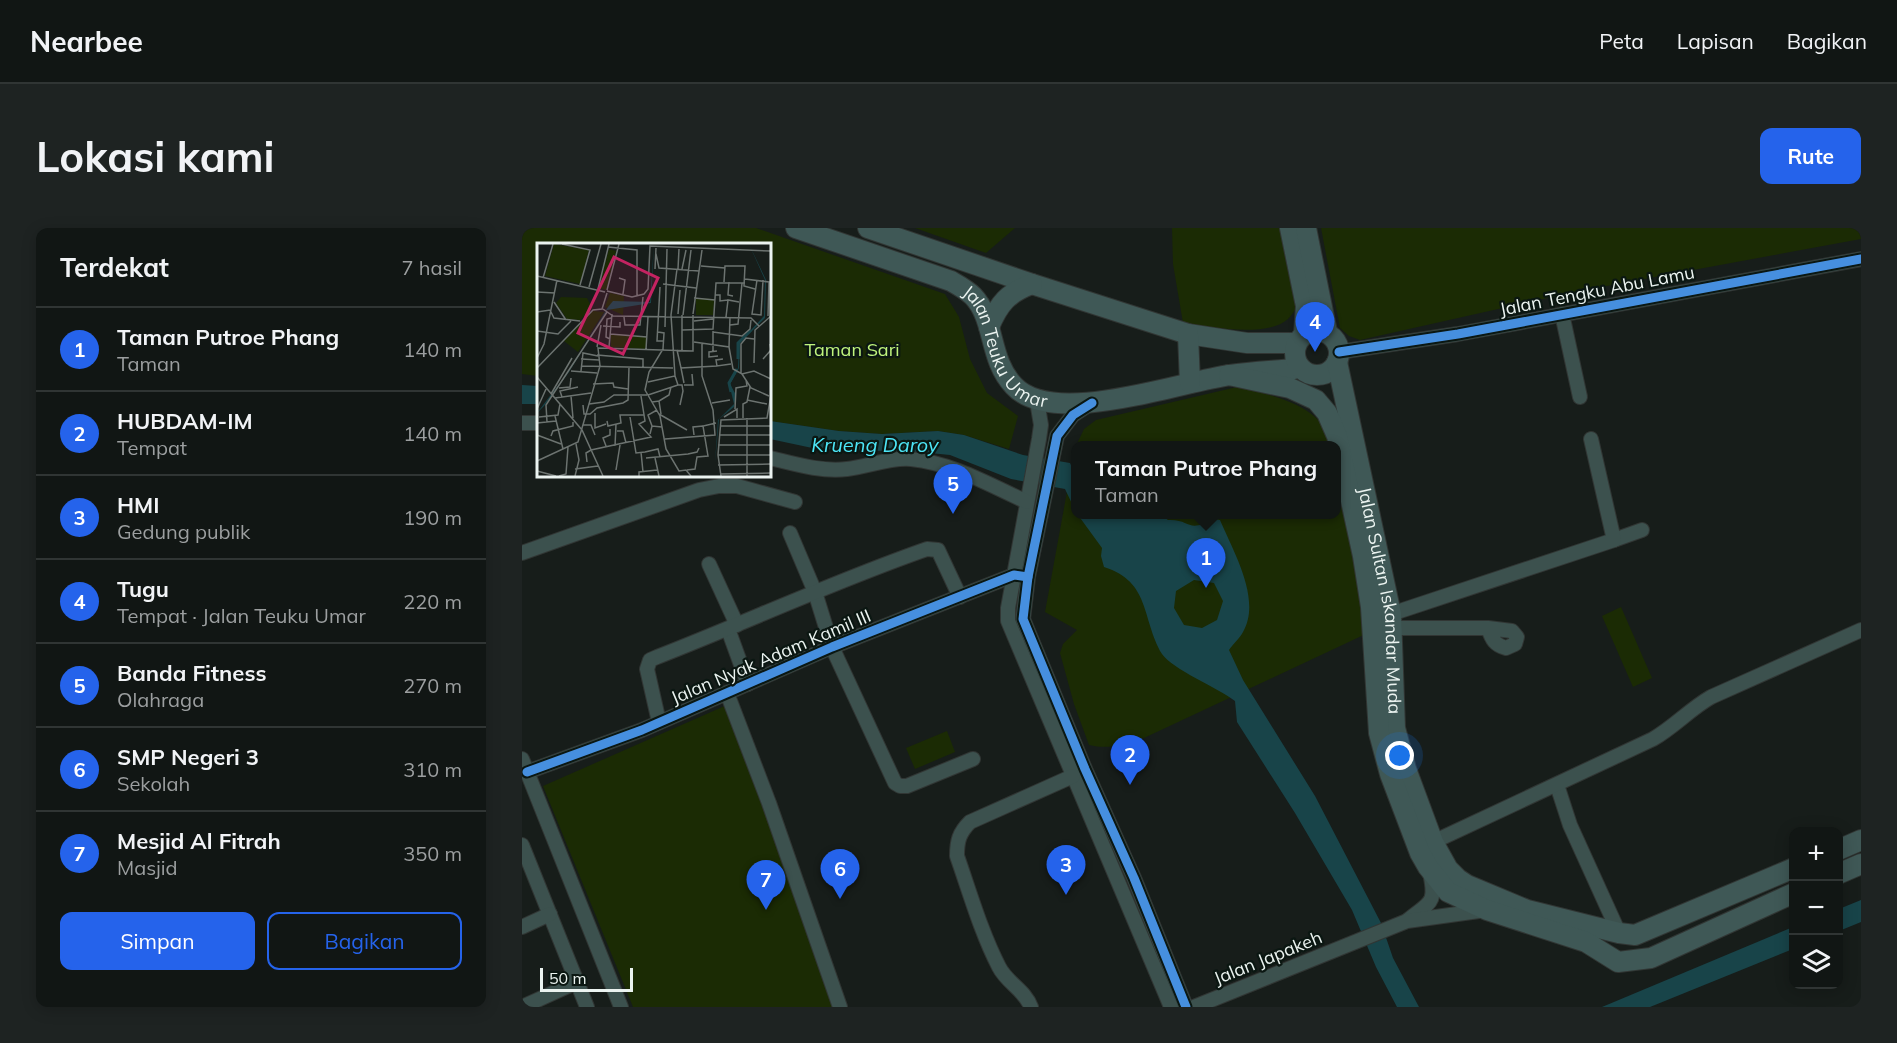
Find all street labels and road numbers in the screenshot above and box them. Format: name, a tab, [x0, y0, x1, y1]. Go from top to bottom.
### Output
street label: Jalan Tengku Abu Lamu	[1498, 260, 1696, 321]
street label: Jalan Teuku Umar	[958, 280, 1050, 413]
street label: Jalan Sultan Iskandar Muda	[1353, 485, 1407, 715]
street label: Jalan Nyak Adam Kamil III	[667, 604, 874, 709]
street label: Jalan Japakeh	[1210, 925, 1325, 990]

